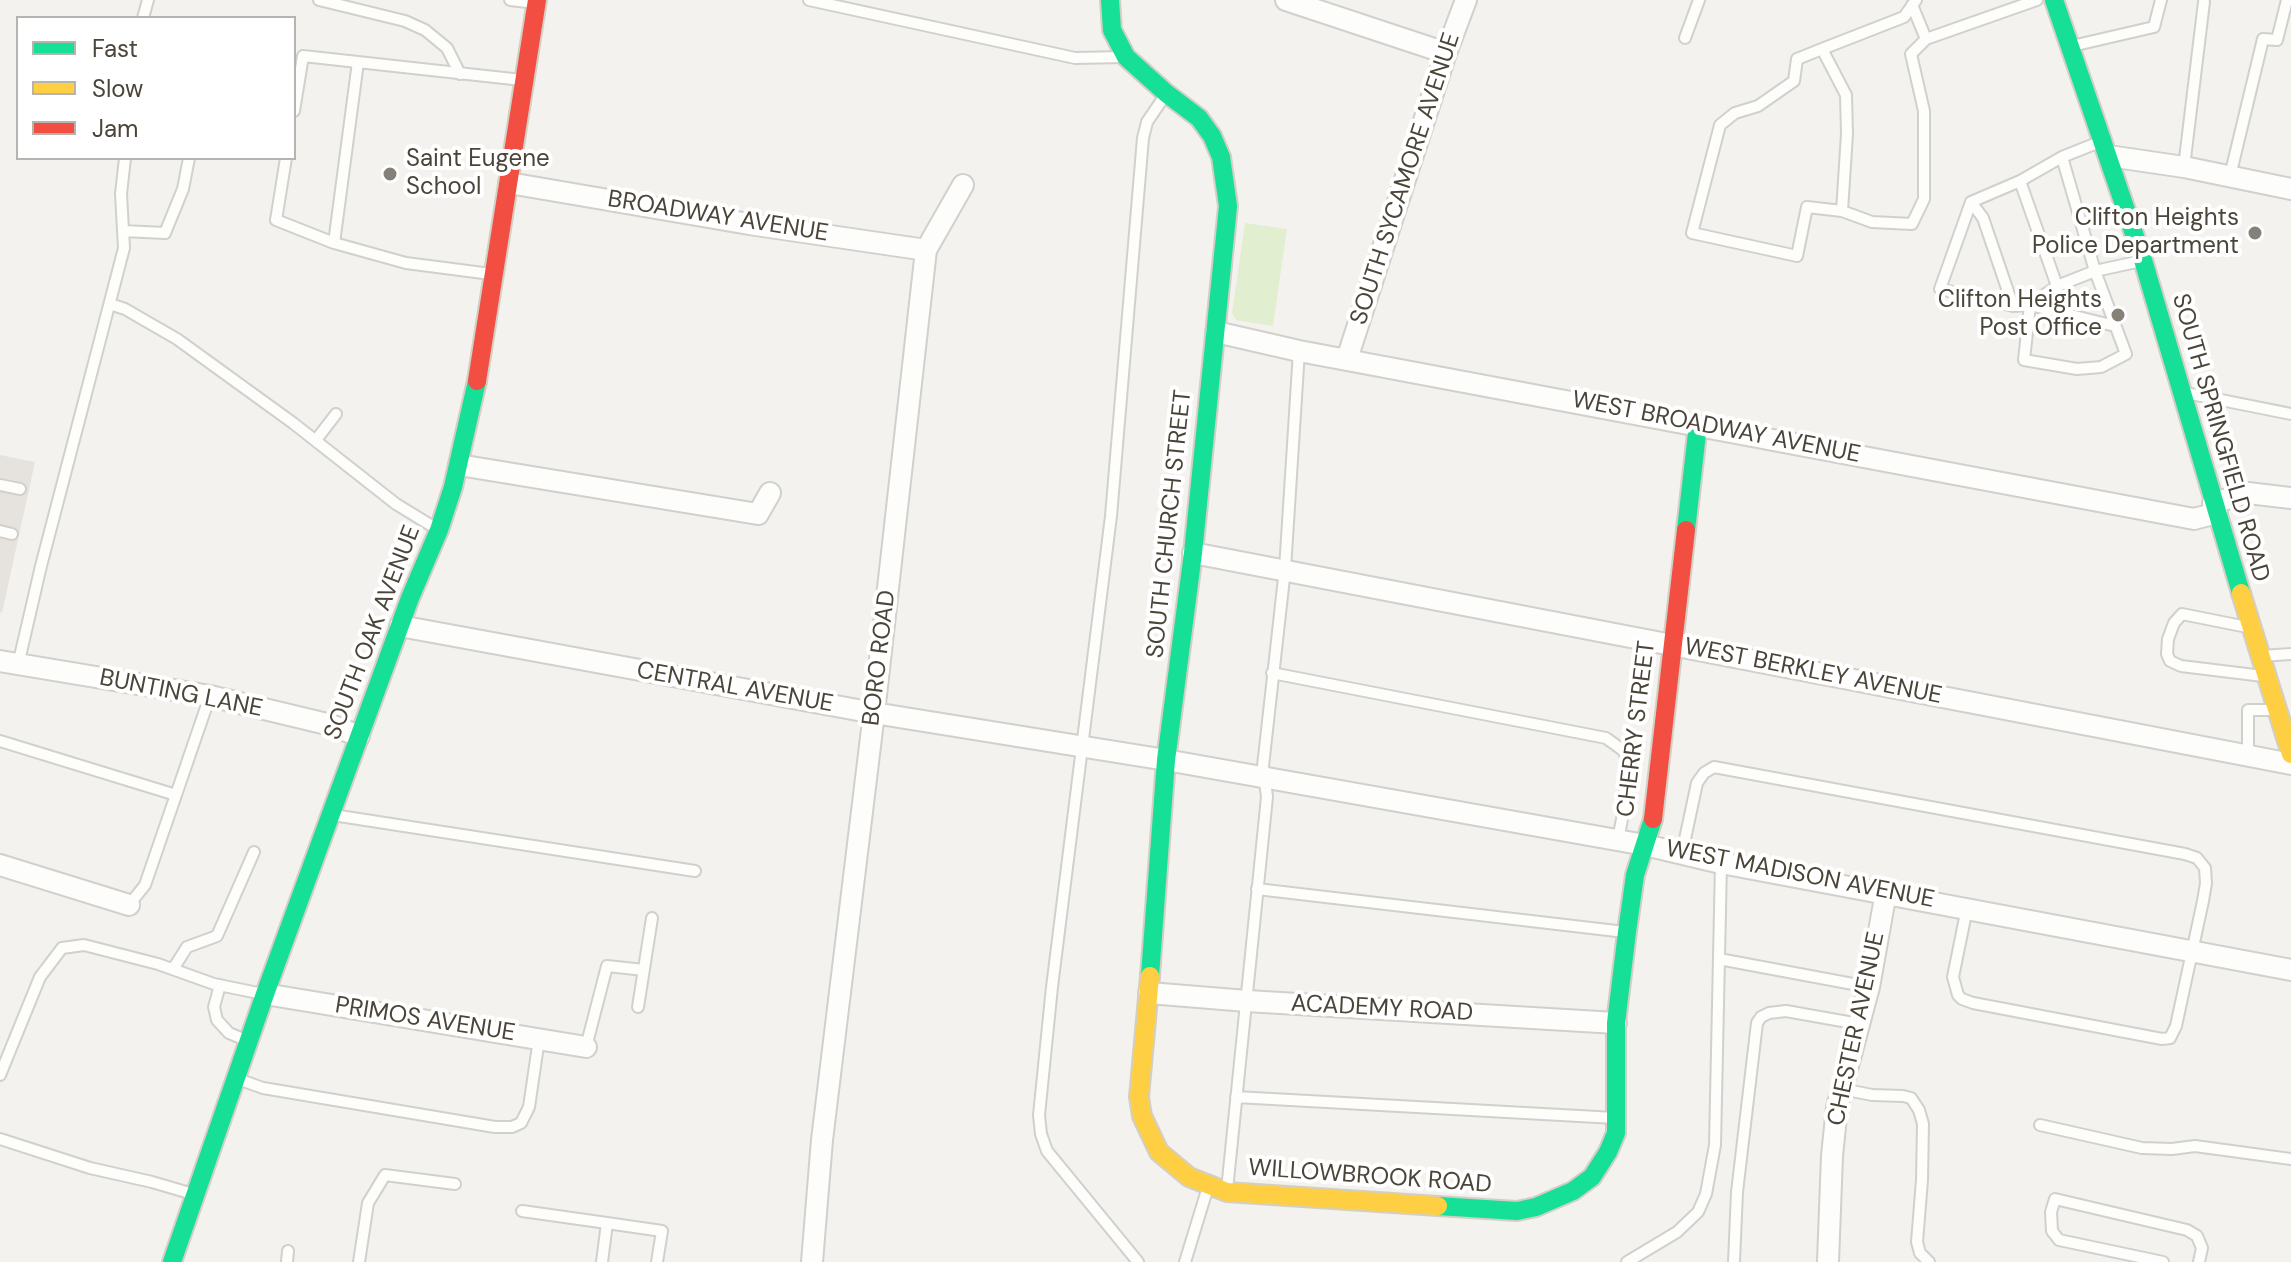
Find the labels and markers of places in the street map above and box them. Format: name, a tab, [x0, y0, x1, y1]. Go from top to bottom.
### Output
place label: Saint Eugene School	[406, 146, 550, 202]
marker: Saint Eugene School	[381, 165, 399, 183]
place label: Clifton Heights Police Department	[2032, 205, 2239, 261]
marker: Clifton Heights Police Department	[2246, 224, 2264, 242]
place label: Clifton Heights Post Office	[1938, 287, 2102, 343]
marker: Clifton Heights Post Office	[2109, 306, 2127, 324]

